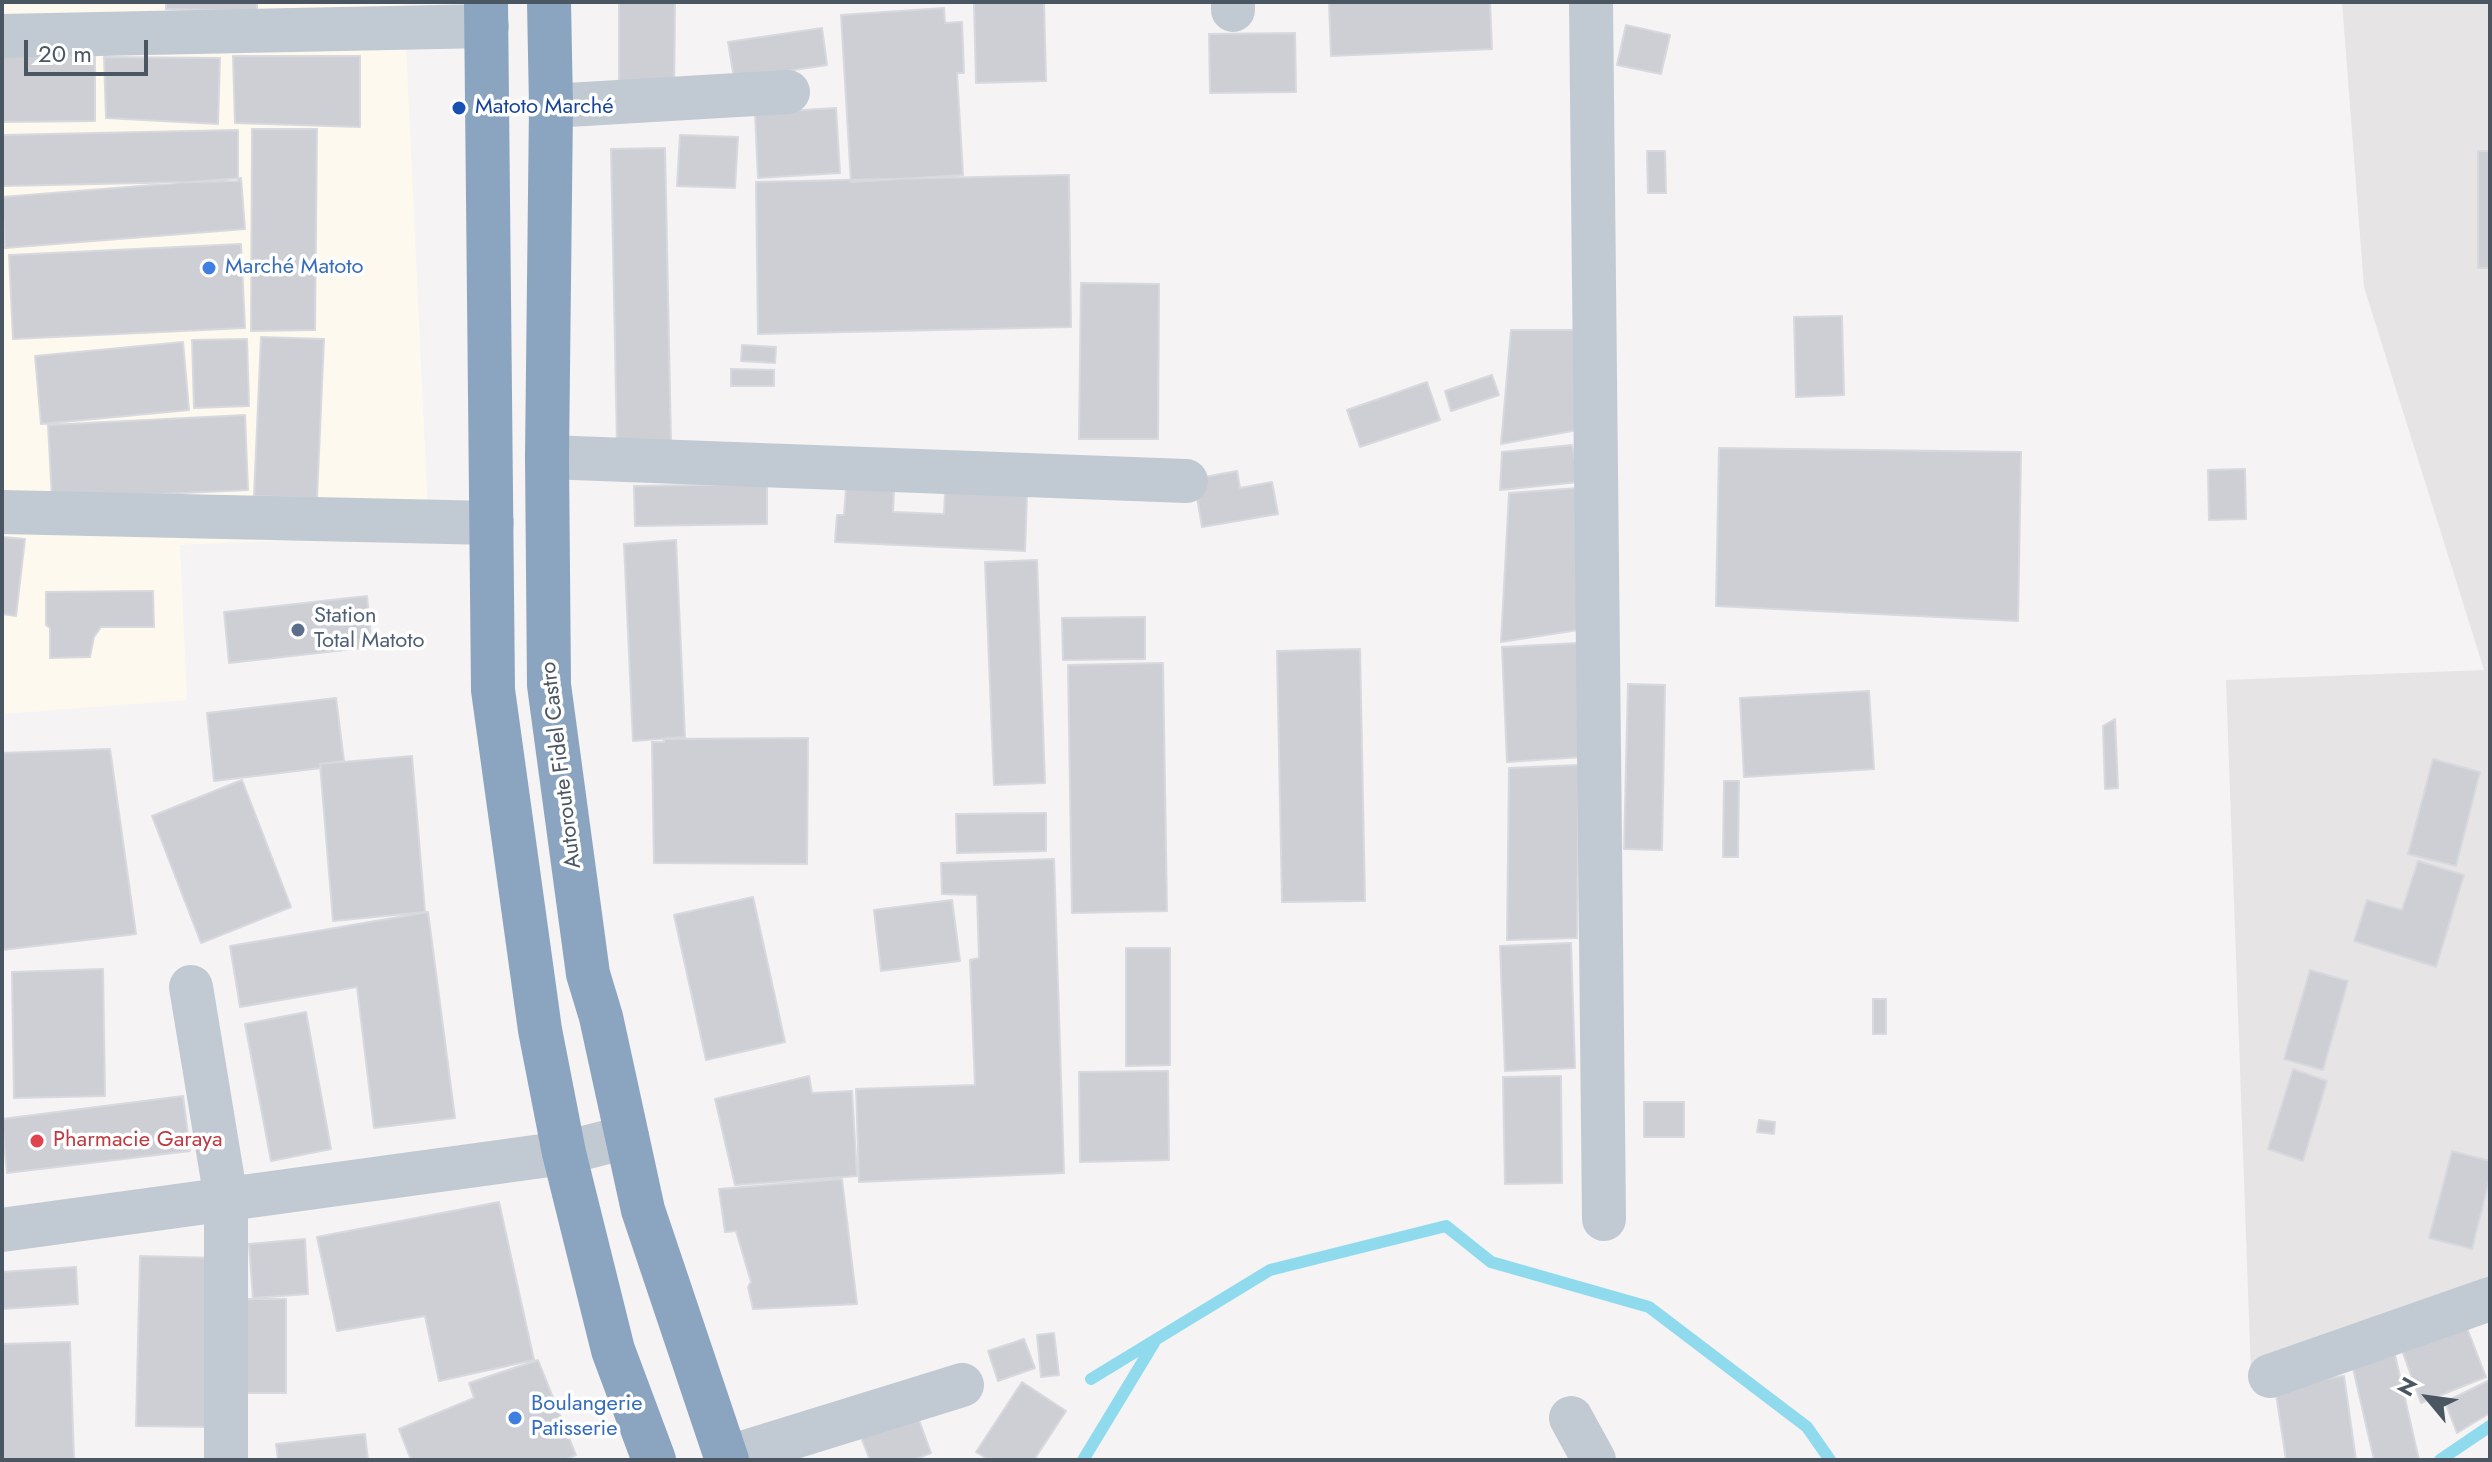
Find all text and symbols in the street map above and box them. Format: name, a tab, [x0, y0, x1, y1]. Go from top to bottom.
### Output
scale bar	[28, 24, 152, 74]
text: 20 m	[38, 36, 92, 71]
place label: Matoto Marché	[475, 95, 614, 121]
marker: Matoto Marché	[450, 99, 468, 117]
place label: Marché Matoto	[225, 255, 364, 281]
marker: Marché Matoto	[200, 259, 218, 277]
place label: Station Total Matoto	[314, 604, 425, 656]
marker: Station Total Matoto	[289, 621, 307, 639]
street label: Autoroute Fidel Castro	[536, 660, 588, 870]
place label: Pharmacie Garaya	[53, 1128, 223, 1154]
marker: Pharmacie Garaya	[28, 1132, 46, 1150]
north arrow	[2388, 1358, 2468, 1438]
text: N	[2389, 1371, 2425, 1402]
place label: Boulangerie Patisserie	[531, 1392, 642, 1444]
marker: Boulangerie Patisserie	[506, 1409, 524, 1427]

